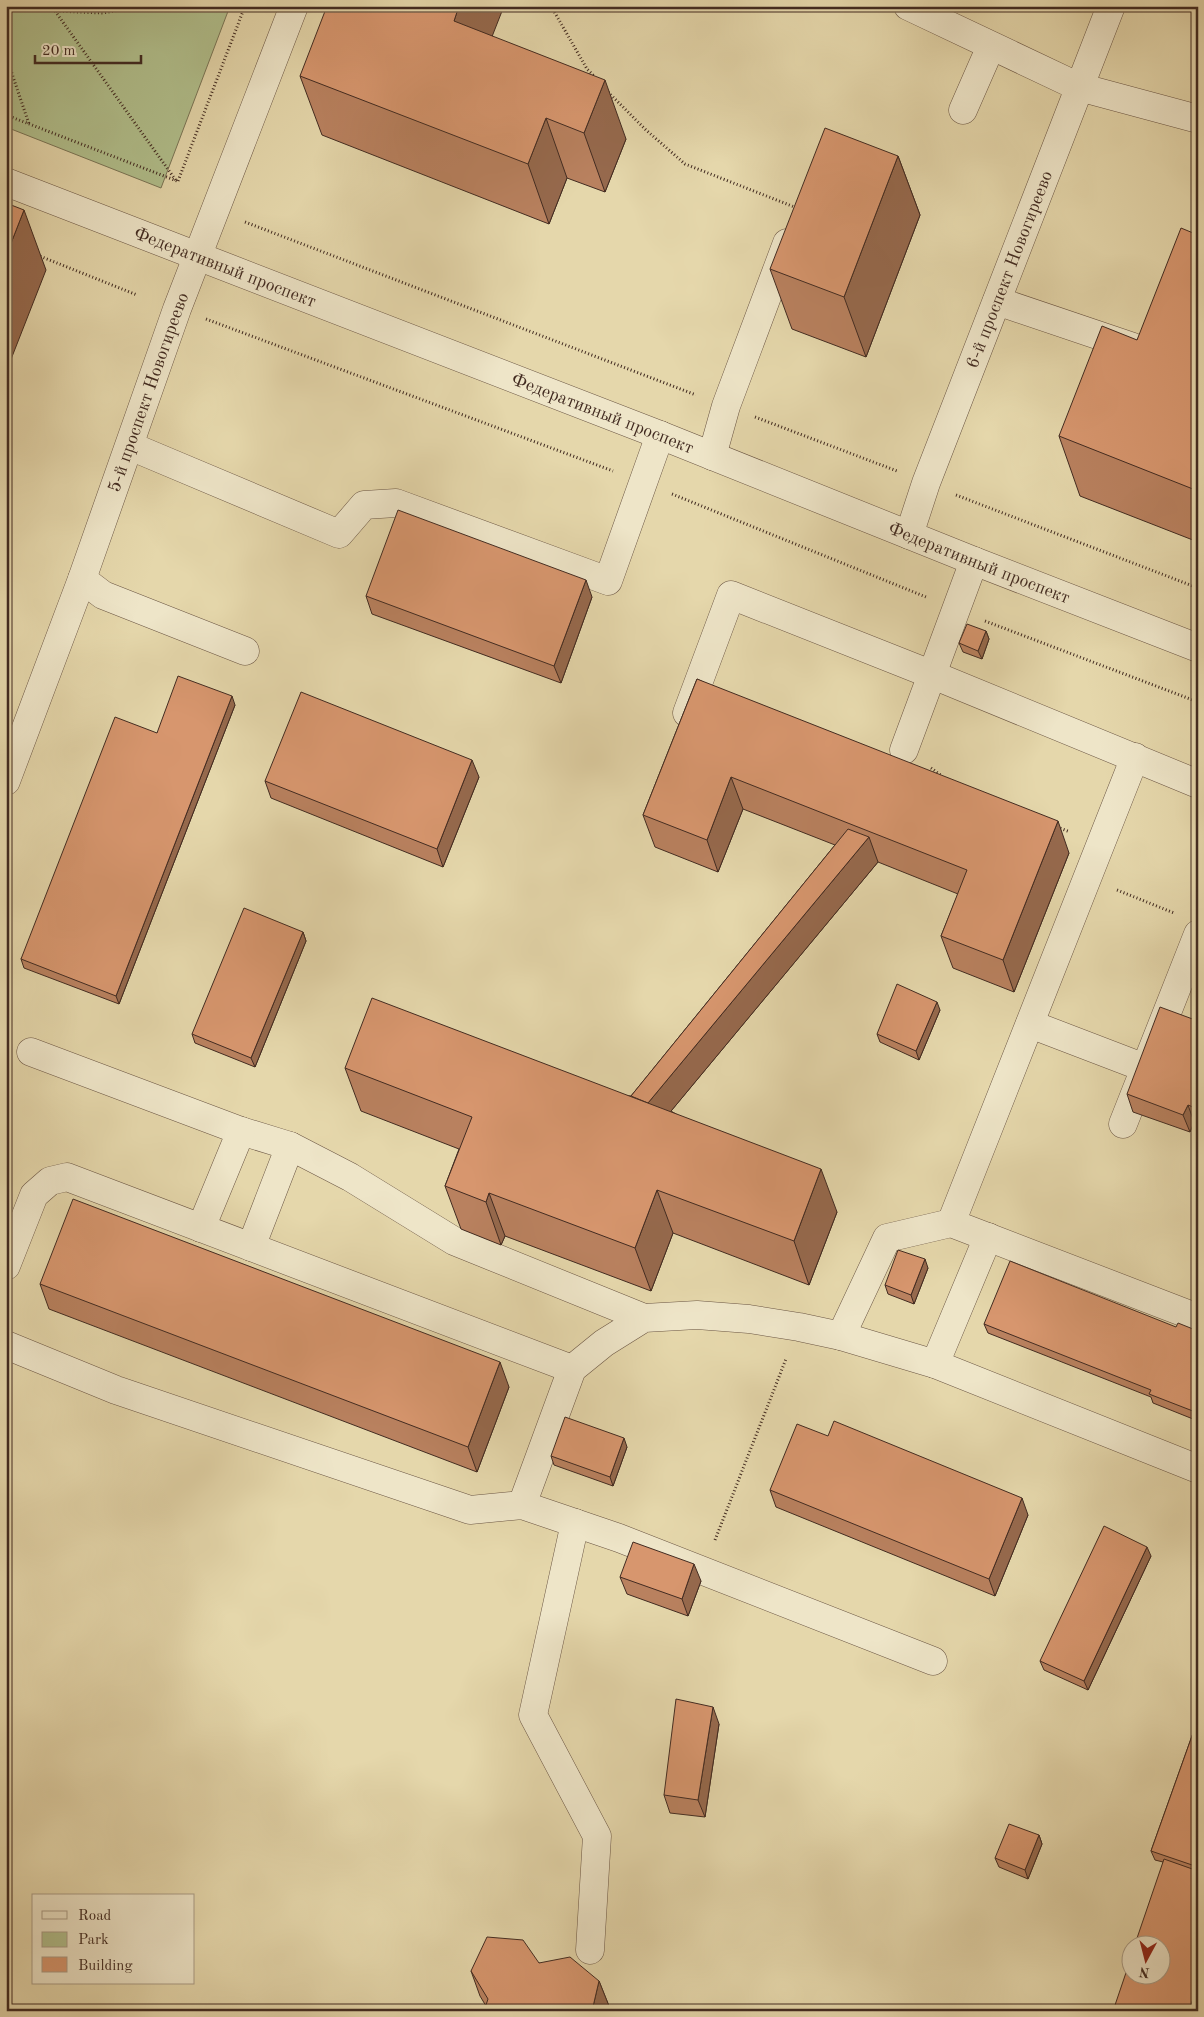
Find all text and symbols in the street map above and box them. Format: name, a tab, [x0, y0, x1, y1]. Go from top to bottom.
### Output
scale bar	[35, 32, 141, 64]
text: 20 m	[42, 44, 76, 59]
street label: 6-й проспект Новогиреево	[963, 168, 1056, 371]
street label: Федеративный проспект	[131, 224, 318, 311]
street label: 5-й проспект Новогиреево	[105, 290, 193, 495]
street label: Федеративный проспект	[509, 370, 696, 458]
street label: Федеративный проспект	[885, 520, 1072, 607]
legend	[32, 1894, 195, 1984]
text: Road	[78, 1909, 112, 1924]
text: Park	[78, 1933, 109, 1948]
north arrow	[1122, 1934, 1172, 1984]
text: Building	[78, 1959, 133, 1974]
text: N	[1138, 1964, 1151, 1980]

